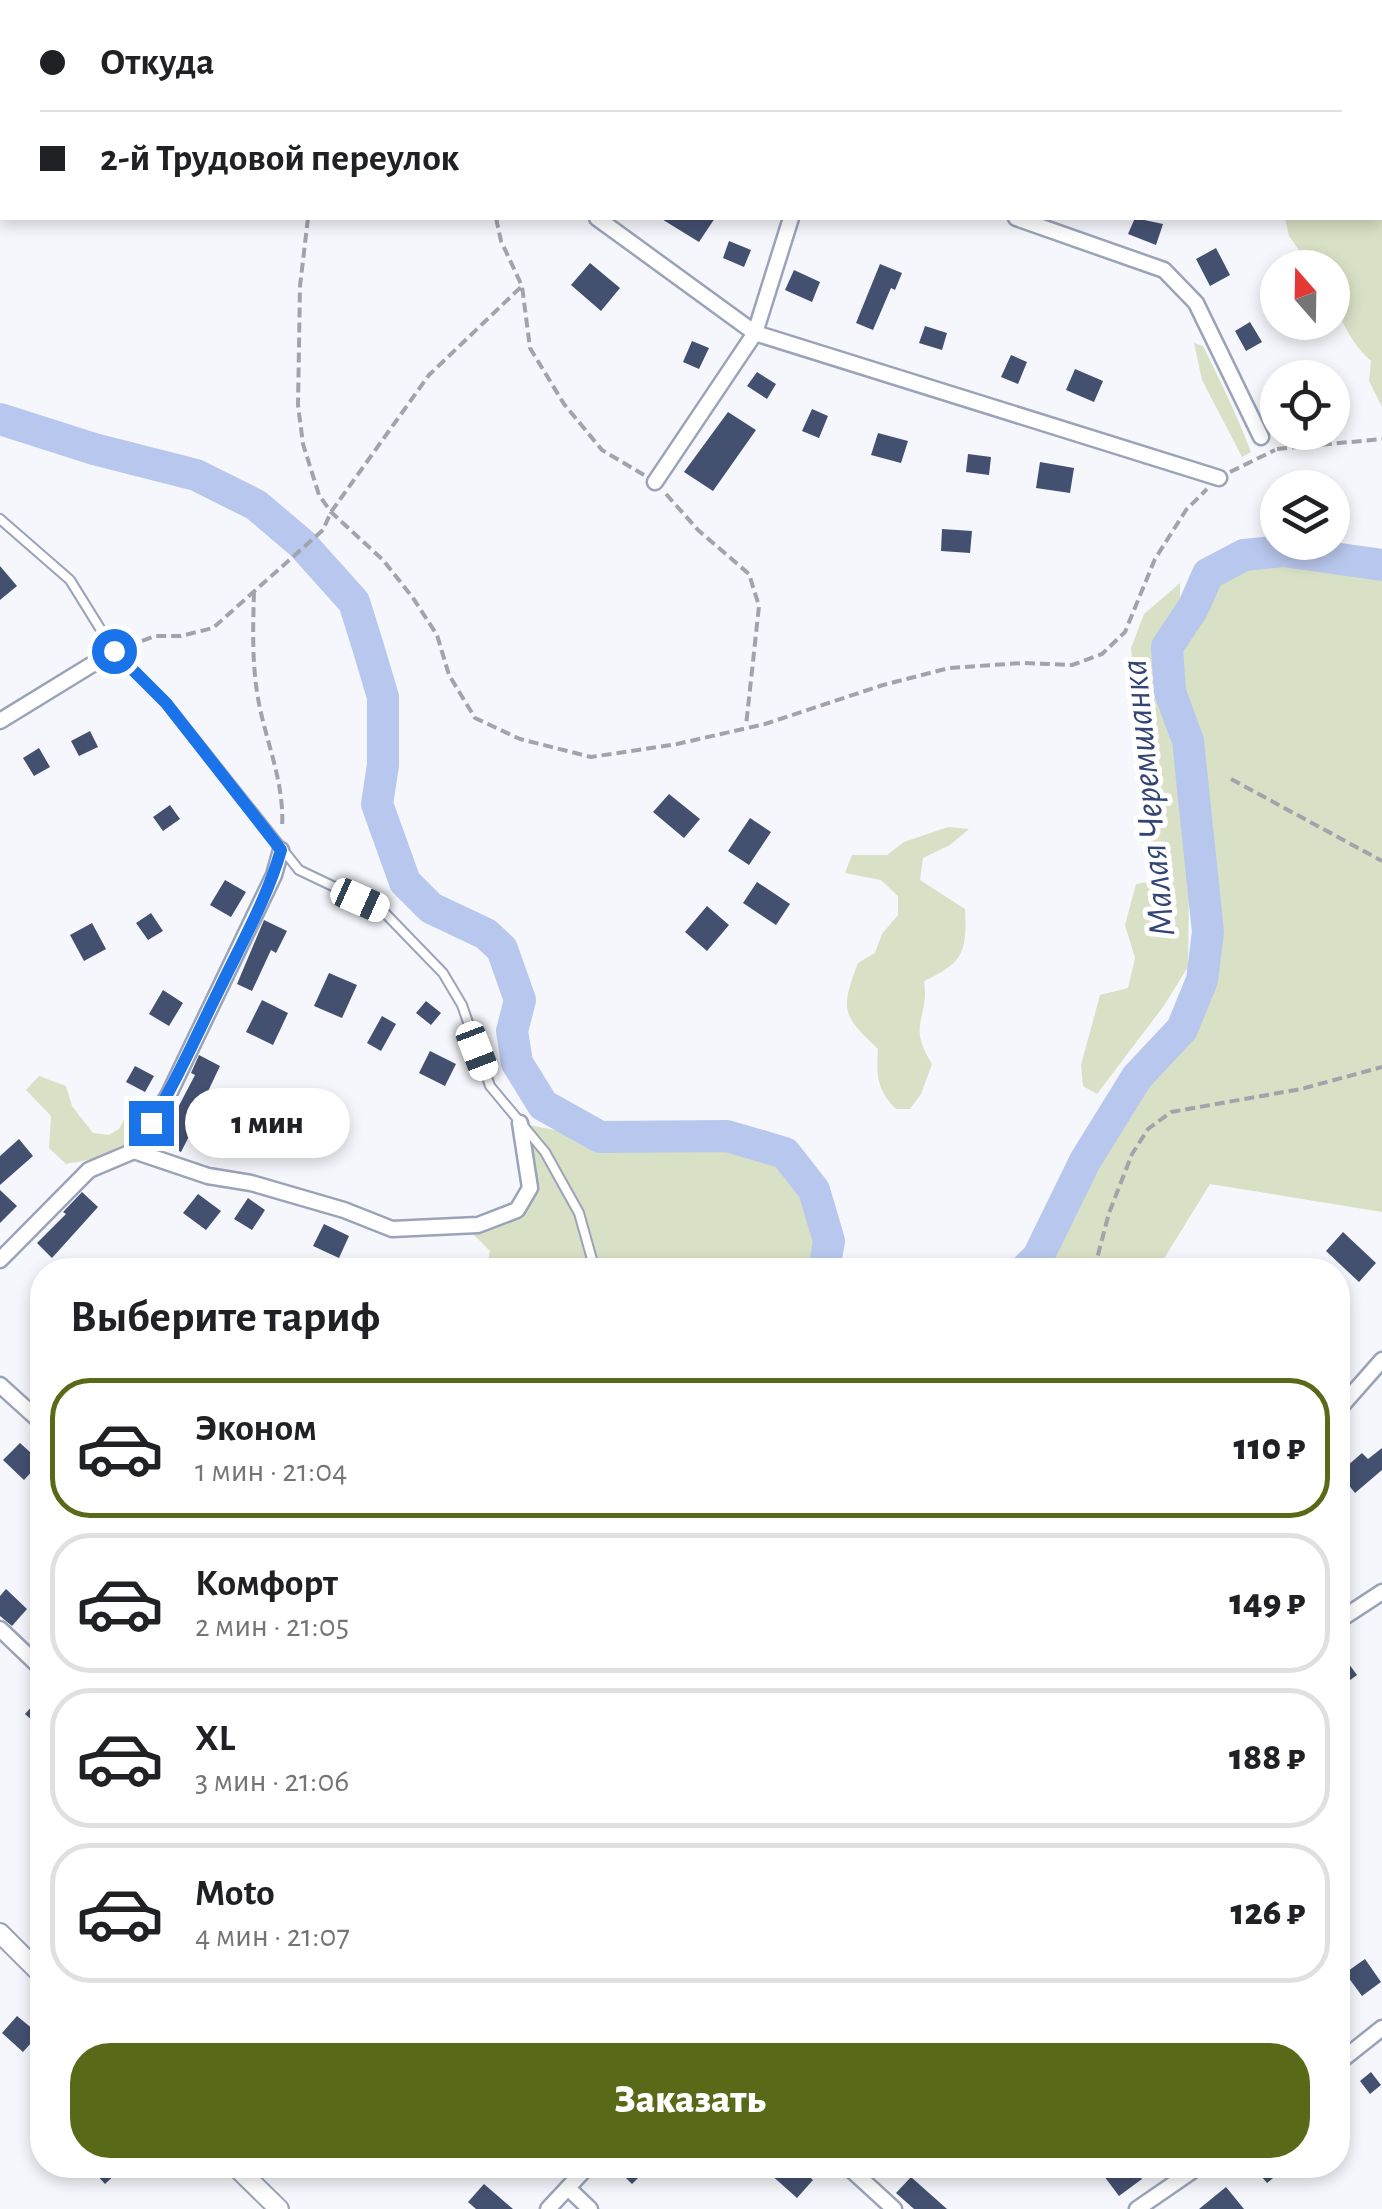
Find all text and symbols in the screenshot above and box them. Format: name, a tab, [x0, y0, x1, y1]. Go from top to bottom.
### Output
text: Откуда	[100, 44, 214, 82]
text: 2-й Трудовой переулок	[100, 140, 459, 178]
north arrow	[1260, 250, 1350, 340]
map controls	[1260, 250, 1350, 560]
button: locate	[1260, 360, 1350, 450]
button: layers	[1260, 470, 1350, 560]
route start	[92, 629, 137, 674]
water label: Малая Черемшанка	[1116, 658, 1182, 938]
car	[326, 874, 394, 926]
car	[452, 1018, 502, 1084]
callout: 1 мин	[186, 1088, 351, 1158]
route end	[129, 1101, 174, 1146]
text: 1 мин	[231, 1107, 304, 1139]
text: Выберите тариф	[70, 1295, 380, 1340]
icon: car	[75, 1403, 165, 1493]
text: Эконом	[195, 1410, 317, 1448]
text: 110 ₽	[1234, 1429, 1305, 1467]
text: 1 мин · 21:04	[195, 1455, 348, 1487]
icon: car	[75, 1558, 165, 1648]
text: Комфорт	[195, 1565, 338, 1603]
text: 149 ₽	[1229, 1584, 1305, 1622]
text: 2 мин · 21:05	[195, 1610, 349, 1642]
icon: car	[75, 1713, 165, 1803]
text: XL	[195, 1720, 235, 1758]
text: 188 ₽	[1229, 1739, 1305, 1777]
text: 3 мин · 21:06	[195, 1765, 349, 1797]
icon: car	[75, 1868, 165, 1958]
text: Moto	[195, 1875, 275, 1913]
text: 126 ₽	[1230, 1894, 1305, 1932]
text: 4 мин · 21:07	[195, 1920, 350, 1952]
button: Заказать	[70, 2043, 1310, 2158]

